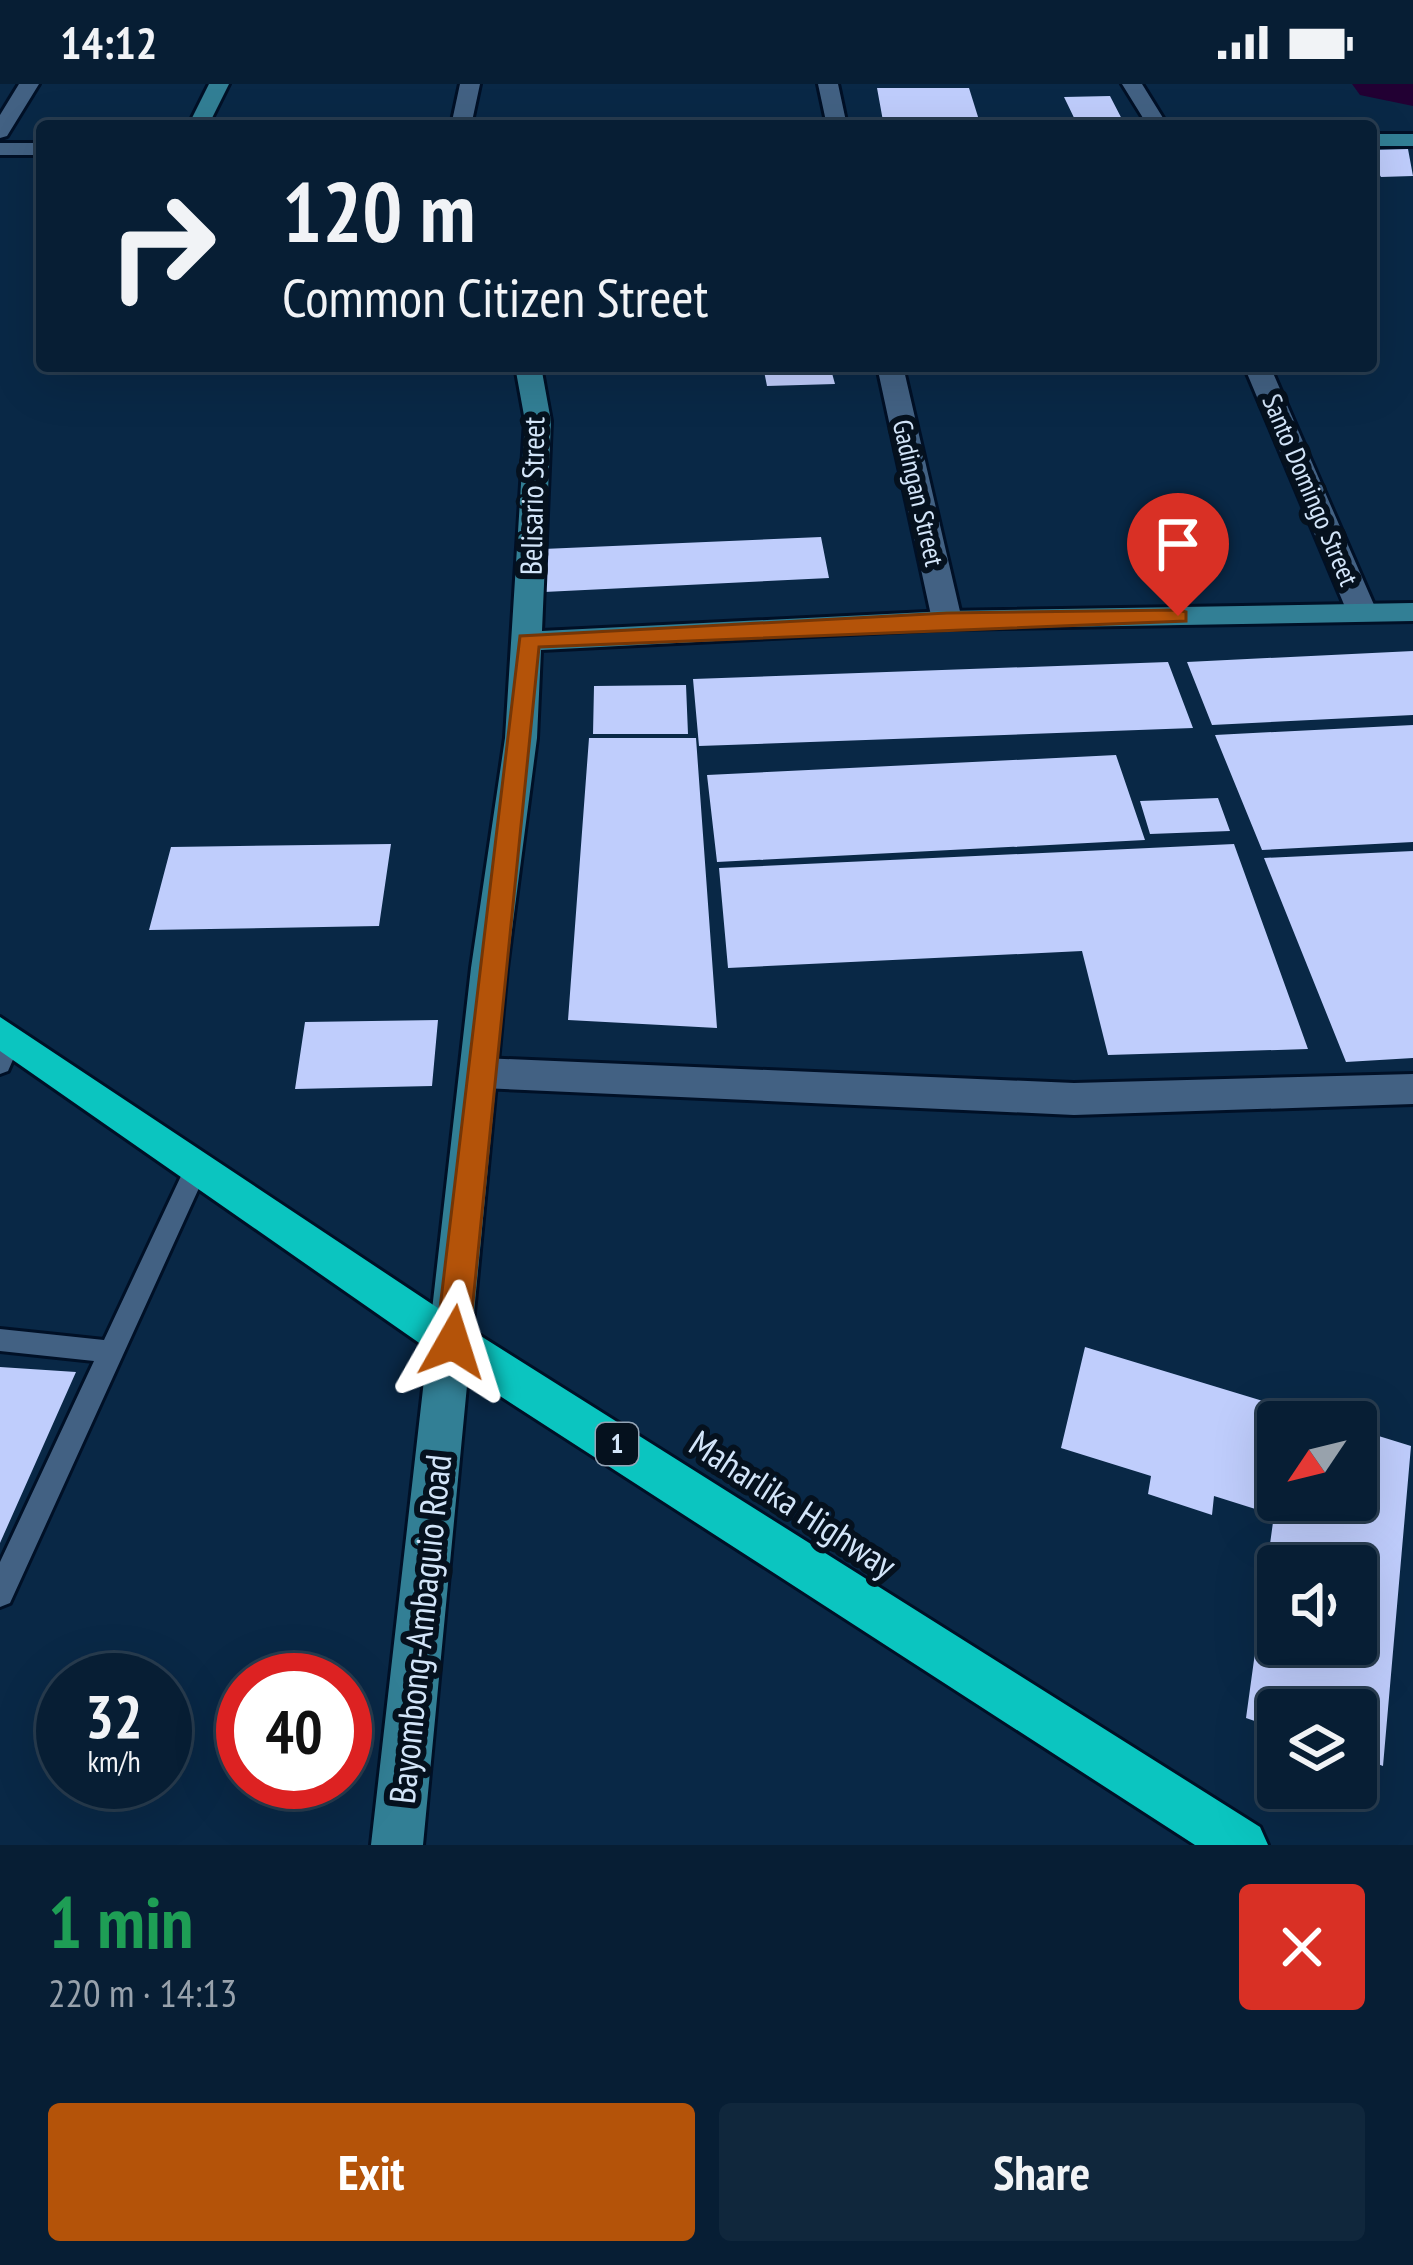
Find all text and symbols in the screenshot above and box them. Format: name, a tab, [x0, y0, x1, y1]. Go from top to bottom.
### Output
text: 14:12	[60, 13, 157, 71]
text: 120 m	[282, 156, 475, 265]
icon: right	[84, 168, 240, 324]
text: Common Citizen Street	[282, 262, 708, 332]
street label: Santo Domingo Street	[1255, 389, 1367, 591]
street label: Belisario Street	[511, 416, 552, 575]
street label: Gadingan Street	[886, 416, 952, 570]
pin	[1127, 493, 1229, 616]
icon: arrive	[1145, 511, 1211, 577]
position arrow	[390, 1279, 516, 1405]
north arrow	[1257, 1401, 1377, 1521]
map controls	[1257, 1401, 1377, 1809]
street label: Maharlika Highway	[681, 1419, 906, 1588]
road number: 1	[596, 1423, 638, 1465]
street label: Bayombong-Ambaguio Road	[378, 1452, 461, 1806]
button: sound	[1257, 1545, 1377, 1665]
speed limit sign: 40	[216, 1653, 372, 1809]
text: 32	[85, 1677, 143, 1755]
button: layers	[1257, 1689, 1377, 1809]
text: km/h	[87, 1741, 141, 1780]
text: 1 min	[48, 1875, 193, 1968]
button: close	[1239, 1884, 1365, 2010]
text: 220 m · 14:13	[48, 1967, 237, 2018]
button: Exit	[48, 2103, 695, 2241]
button: Share	[719, 2103, 1365, 2241]

